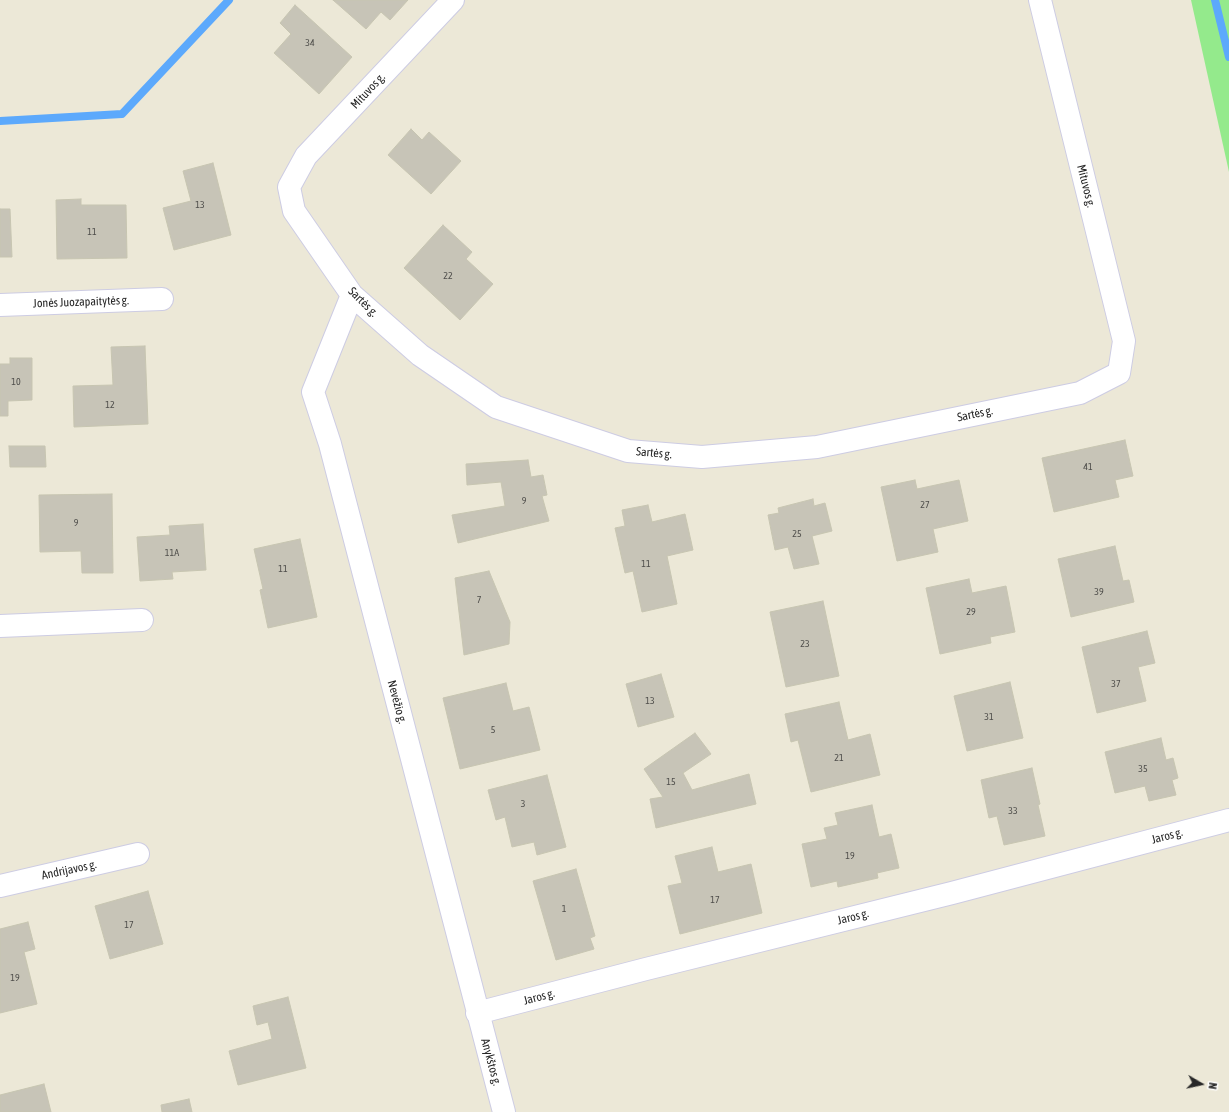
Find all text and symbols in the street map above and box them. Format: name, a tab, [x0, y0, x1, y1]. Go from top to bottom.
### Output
house number: 34	[305, 37, 315, 49]
street label: Mituvos g.	[348, 70, 388, 112]
street label: Mituvos g.	[1074, 163, 1098, 209]
house number: 13	[195, 199, 205, 211]
house number: 11	[87, 226, 97, 238]
house number: 22	[443, 270, 453, 282]
street label: Sartės g.	[345, 284, 381, 320]
street label: Jonės Juozapaitytės g.	[33, 293, 129, 311]
house number: 10	[11, 376, 21, 388]
house number: 12	[105, 399, 115, 411]
street label: Sartės g.	[956, 403, 994, 425]
street label: Sartės g.	[635, 444, 673, 462]
house number: 41	[1083, 461, 1093, 473]
house number: 9	[522, 495, 526, 507]
house number: 27	[920, 499, 930, 511]
house number: 9	[74, 517, 78, 529]
house number: 25	[792, 528, 802, 540]
house number: 11A	[165, 547, 179, 559]
house number: 11	[641, 558, 651, 570]
house number: 11	[278, 563, 288, 575]
house number: 39	[1094, 586, 1104, 598]
house number: 7	[477, 594, 481, 606]
house number: 29	[966, 606, 976, 618]
house number: 23	[800, 638, 810, 650]
house number: 37	[1111, 678, 1121, 690]
street label: Nevėžio g.	[384, 679, 410, 725]
house number: 13	[645, 695, 655, 707]
house number: 31	[984, 711, 994, 723]
house number: 5	[491, 724, 495, 736]
house number: 21	[834, 752, 844, 764]
house number: 35	[1138, 763, 1148, 775]
house number: 15	[666, 776, 676, 788]
house number: 3	[521, 798, 525, 810]
house number: 33	[1008, 805, 1018, 817]
street label: Jaros g.	[1150, 825, 1184, 847]
house number: 19	[845, 850, 855, 862]
street label: Andrijavos g.	[40, 857, 98, 883]
house number: 17	[710, 894, 720, 906]
house number: 1	[562, 903, 566, 915]
street label: Jaros g.	[836, 906, 870, 928]
house number: 17	[124, 919, 134, 931]
house number: 19	[10, 972, 20, 984]
street label: Jaros g.	[522, 986, 556, 1008]
street label: Anykštos g.	[478, 1037, 504, 1087]
north arrow	[1181, 1064, 1221, 1104]
text: N	[1206, 1082, 1219, 1090]

